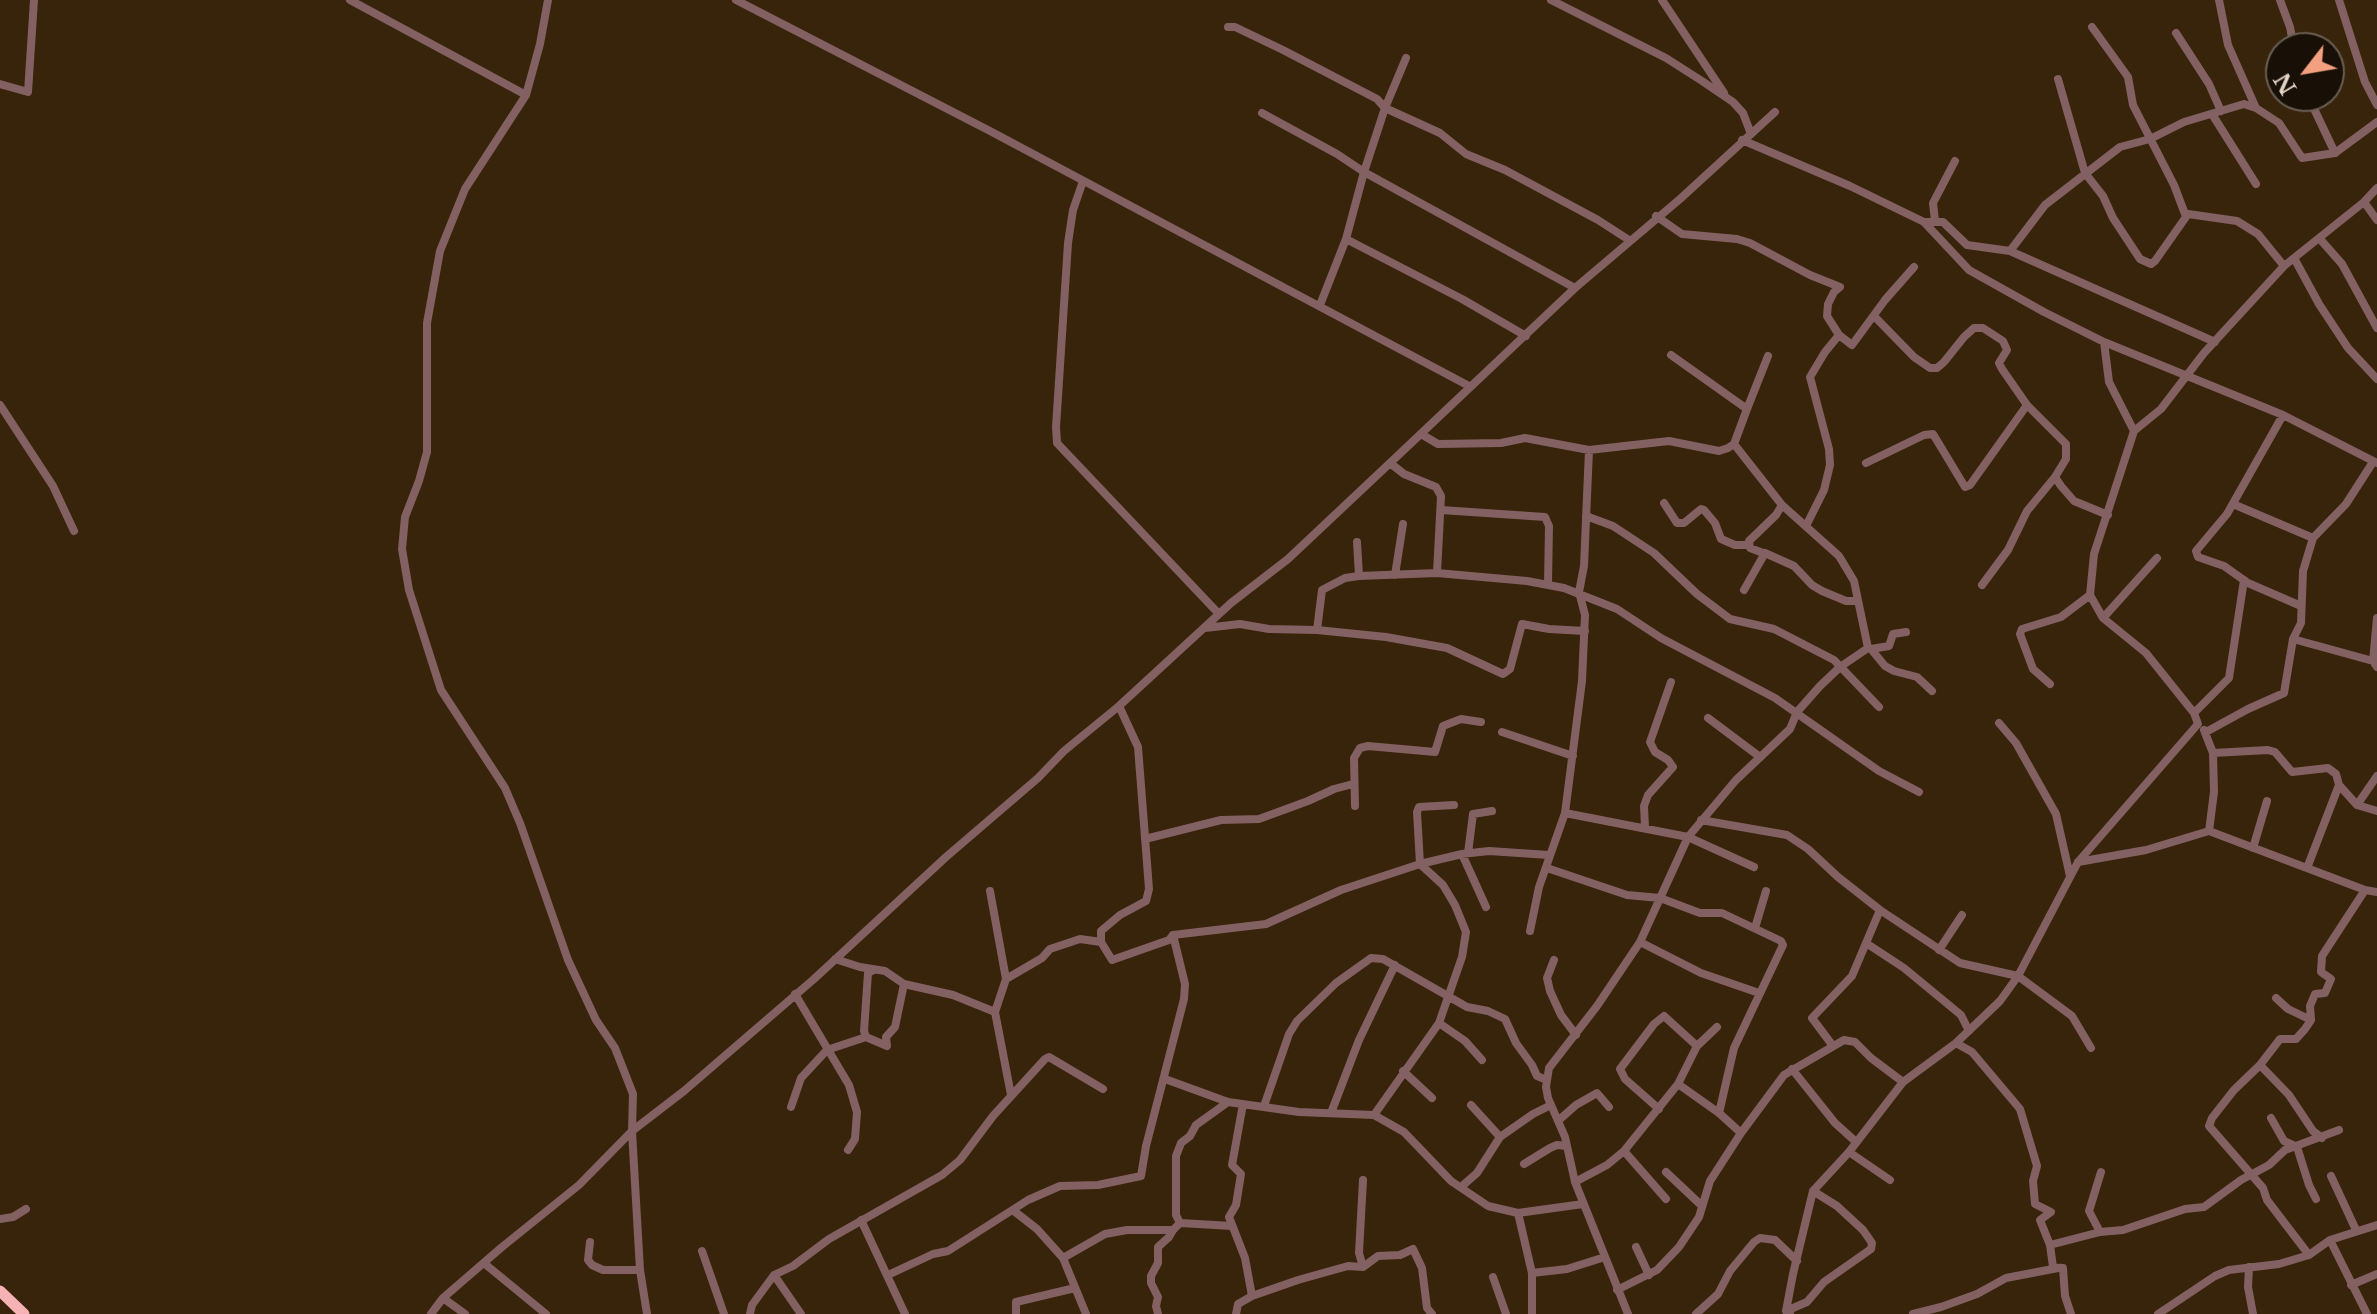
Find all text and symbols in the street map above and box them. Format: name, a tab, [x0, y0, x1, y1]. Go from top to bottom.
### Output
north arrow	[2265, 32, 2345, 112]
text: N	[2269, 68, 2303, 99]

